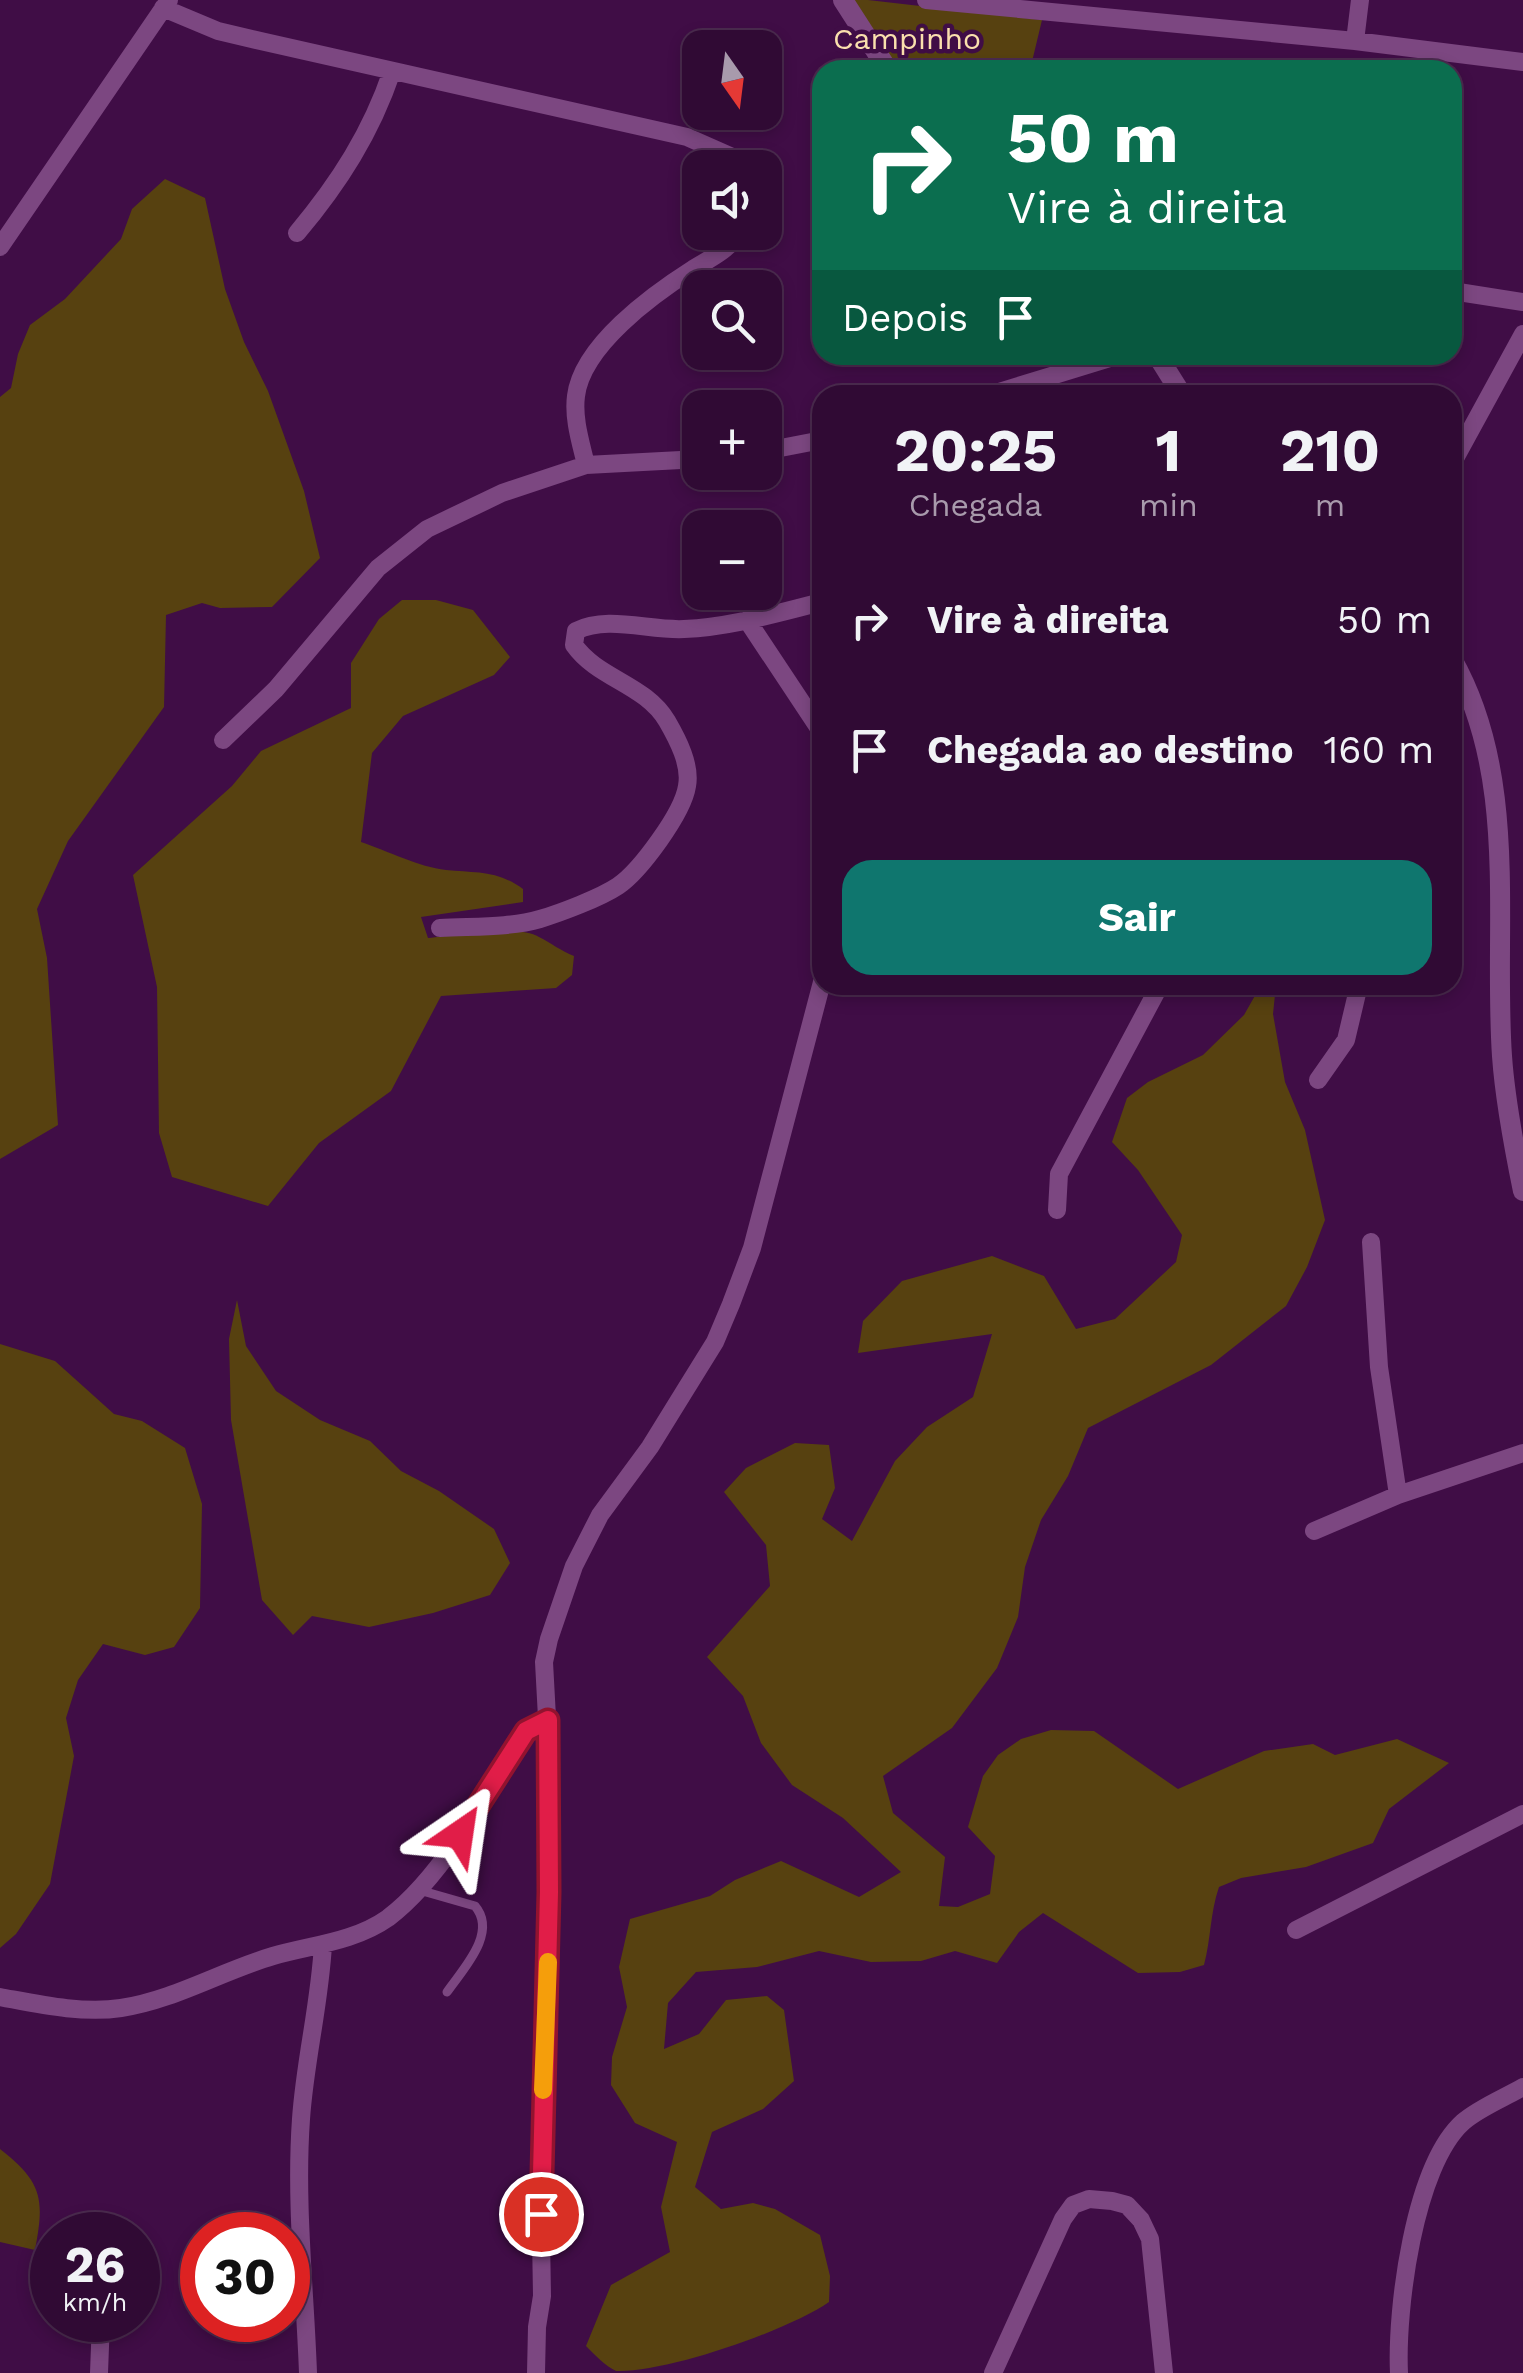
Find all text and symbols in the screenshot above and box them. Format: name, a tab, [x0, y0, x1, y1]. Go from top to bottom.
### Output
park label: Campinho	[833, 21, 981, 56]
north arrow	[682, 30, 782, 130]
map controls	[682, 30, 782, 610]
text: 50 m	[1007, 97, 1179, 179]
icon: right	[842, 100, 972, 230]
button: sound	[682, 150, 782, 250]
text: Vire à direita	[1007, 181, 1287, 234]
button: search	[682, 270, 782, 370]
icon: arrive	[988, 290, 1043, 345]
text: Depois	[842, 296, 968, 340]
button: +	[682, 390, 782, 490]
text: 20:25	[894, 415, 1057, 486]
text: 1	[1156, 415, 1181, 486]
text: 210	[1280, 415, 1380, 486]
text: Chegada	[909, 486, 1042, 524]
text: min	[1139, 486, 1198, 524]
text: m	[1315, 486, 1345, 524]
button: −	[682, 510, 782, 610]
icon: right	[842, 593, 897, 648]
text: Vire à direita	[927, 598, 1168, 642]
text: 50 m	[1337, 598, 1432, 642]
icon: arrive	[842, 723, 897, 778]
text: Chegada ao destino	[927, 728, 1294, 772]
text: 160 m	[1324, 728, 1434, 772]
button: Sair	[842, 860, 1432, 975]
position arrow	[408, 1782, 512, 1886]
pin	[499, 2172, 584, 2257]
icon: arrive	[514, 2187, 569, 2242]
speed limit sign: 30	[180, 2212, 310, 2342]
text: 26	[65, 2235, 125, 2294]
text: km/h	[63, 2288, 127, 2317]

